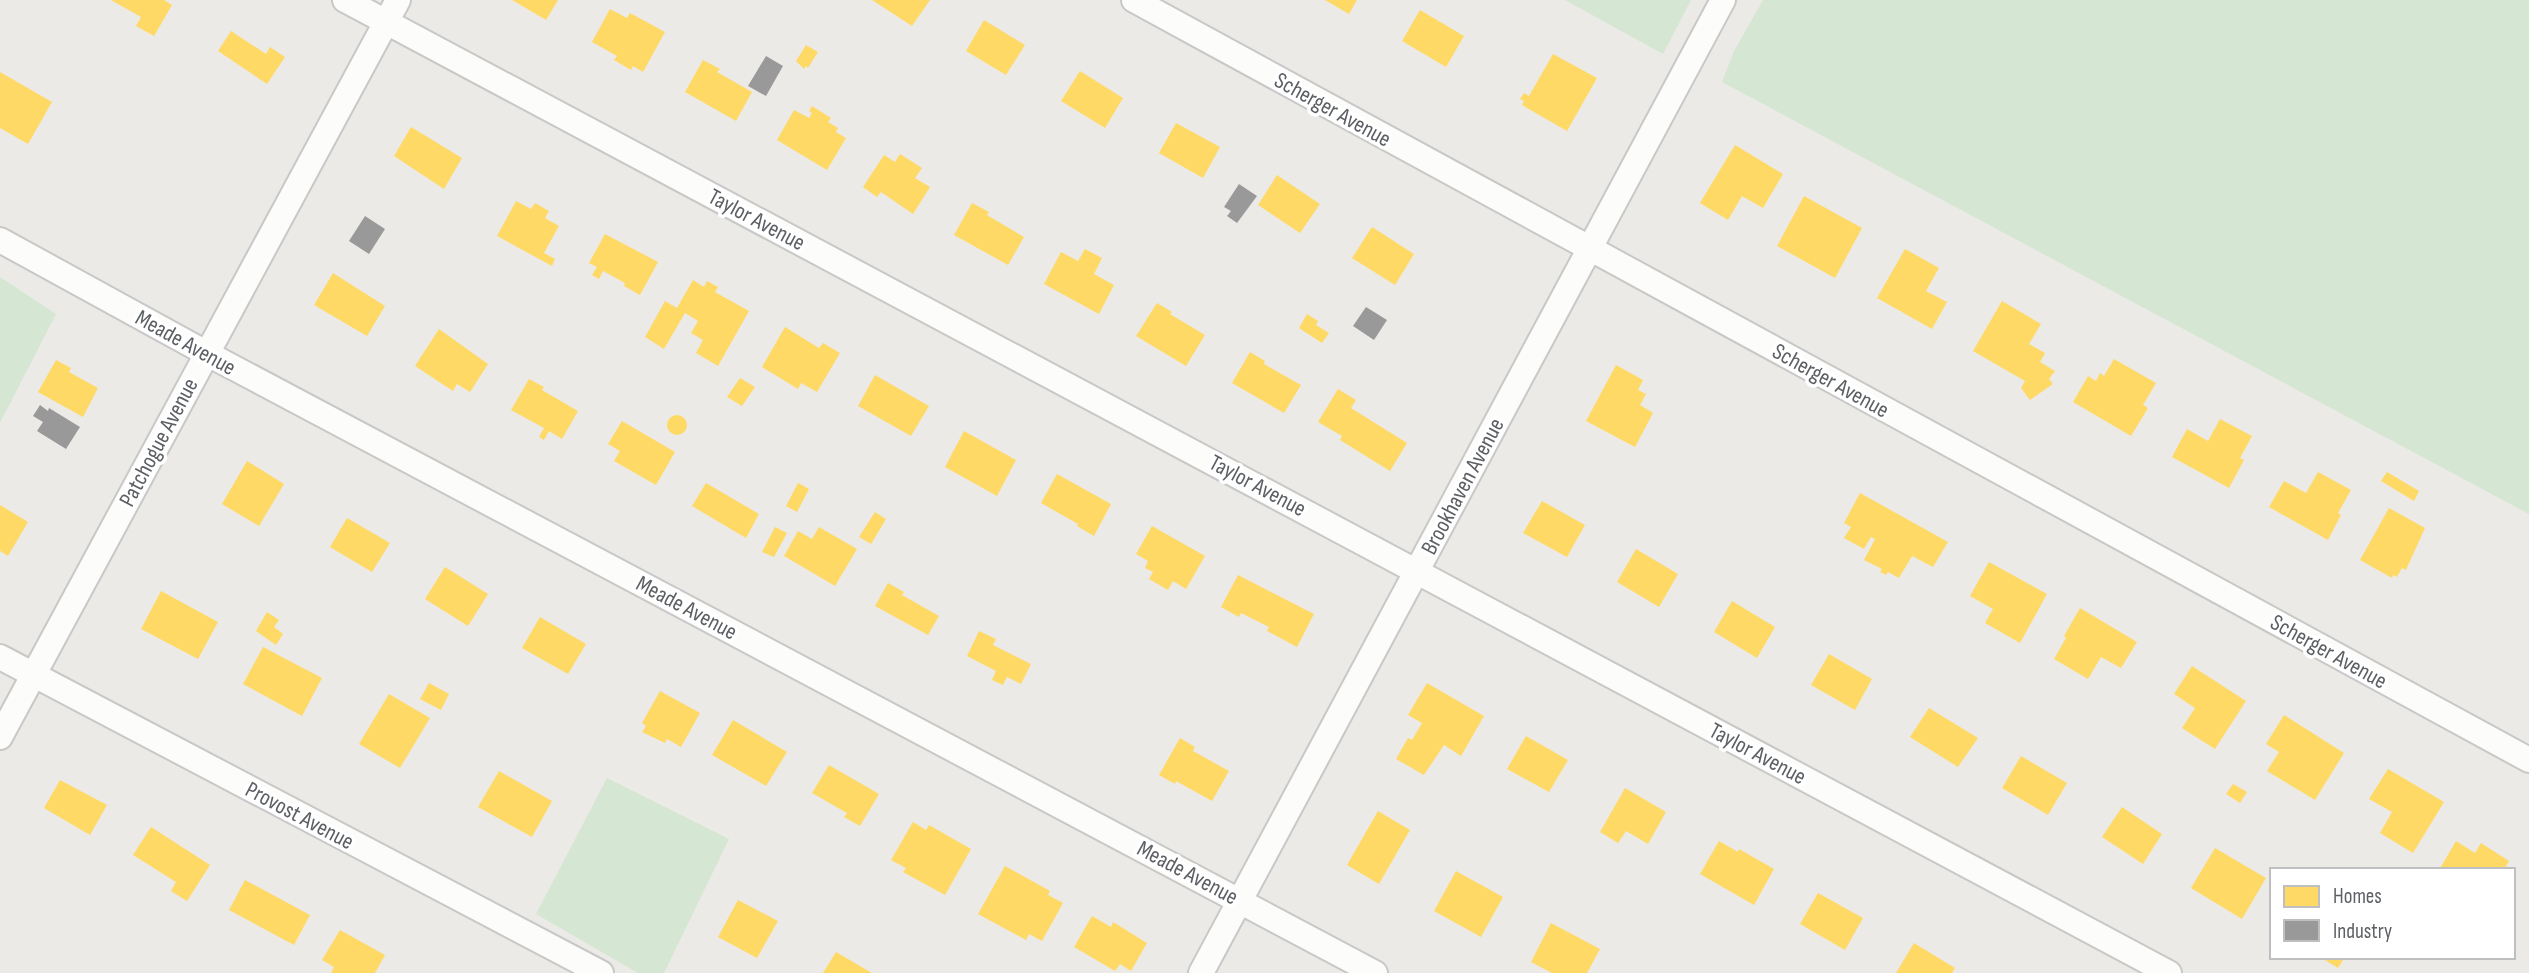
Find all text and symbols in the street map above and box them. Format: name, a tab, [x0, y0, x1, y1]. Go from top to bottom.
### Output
street label: Scherger Avenue	[1269, 66, 1396, 153]
street label: Taylor Avenue	[703, 183, 810, 257]
street label: Meade Avenue	[130, 304, 241, 382]
street label: Scherger Avenue	[1767, 337, 1894, 424]
street label: Patchogue Avenue	[113, 373, 204, 512]
street label: Brookhaven Avenue	[1415, 413, 1511, 560]
street label: Taylor Avenue	[1204, 449, 1311, 523]
street label: Meade Avenue	[631, 570, 742, 646]
street label: Scherger Avenue	[2265, 608, 2392, 695]
street label: Taylor Avenue	[1704, 717, 1811, 791]
street label: Provost Avenue	[241, 776, 359, 856]
street label: Meade Avenue	[1132, 835, 1243, 911]
legend	[2270, 868, 2515, 959]
text: Homes	[2333, 884, 2382, 909]
text: Industry	[2333, 919, 2392, 944]

